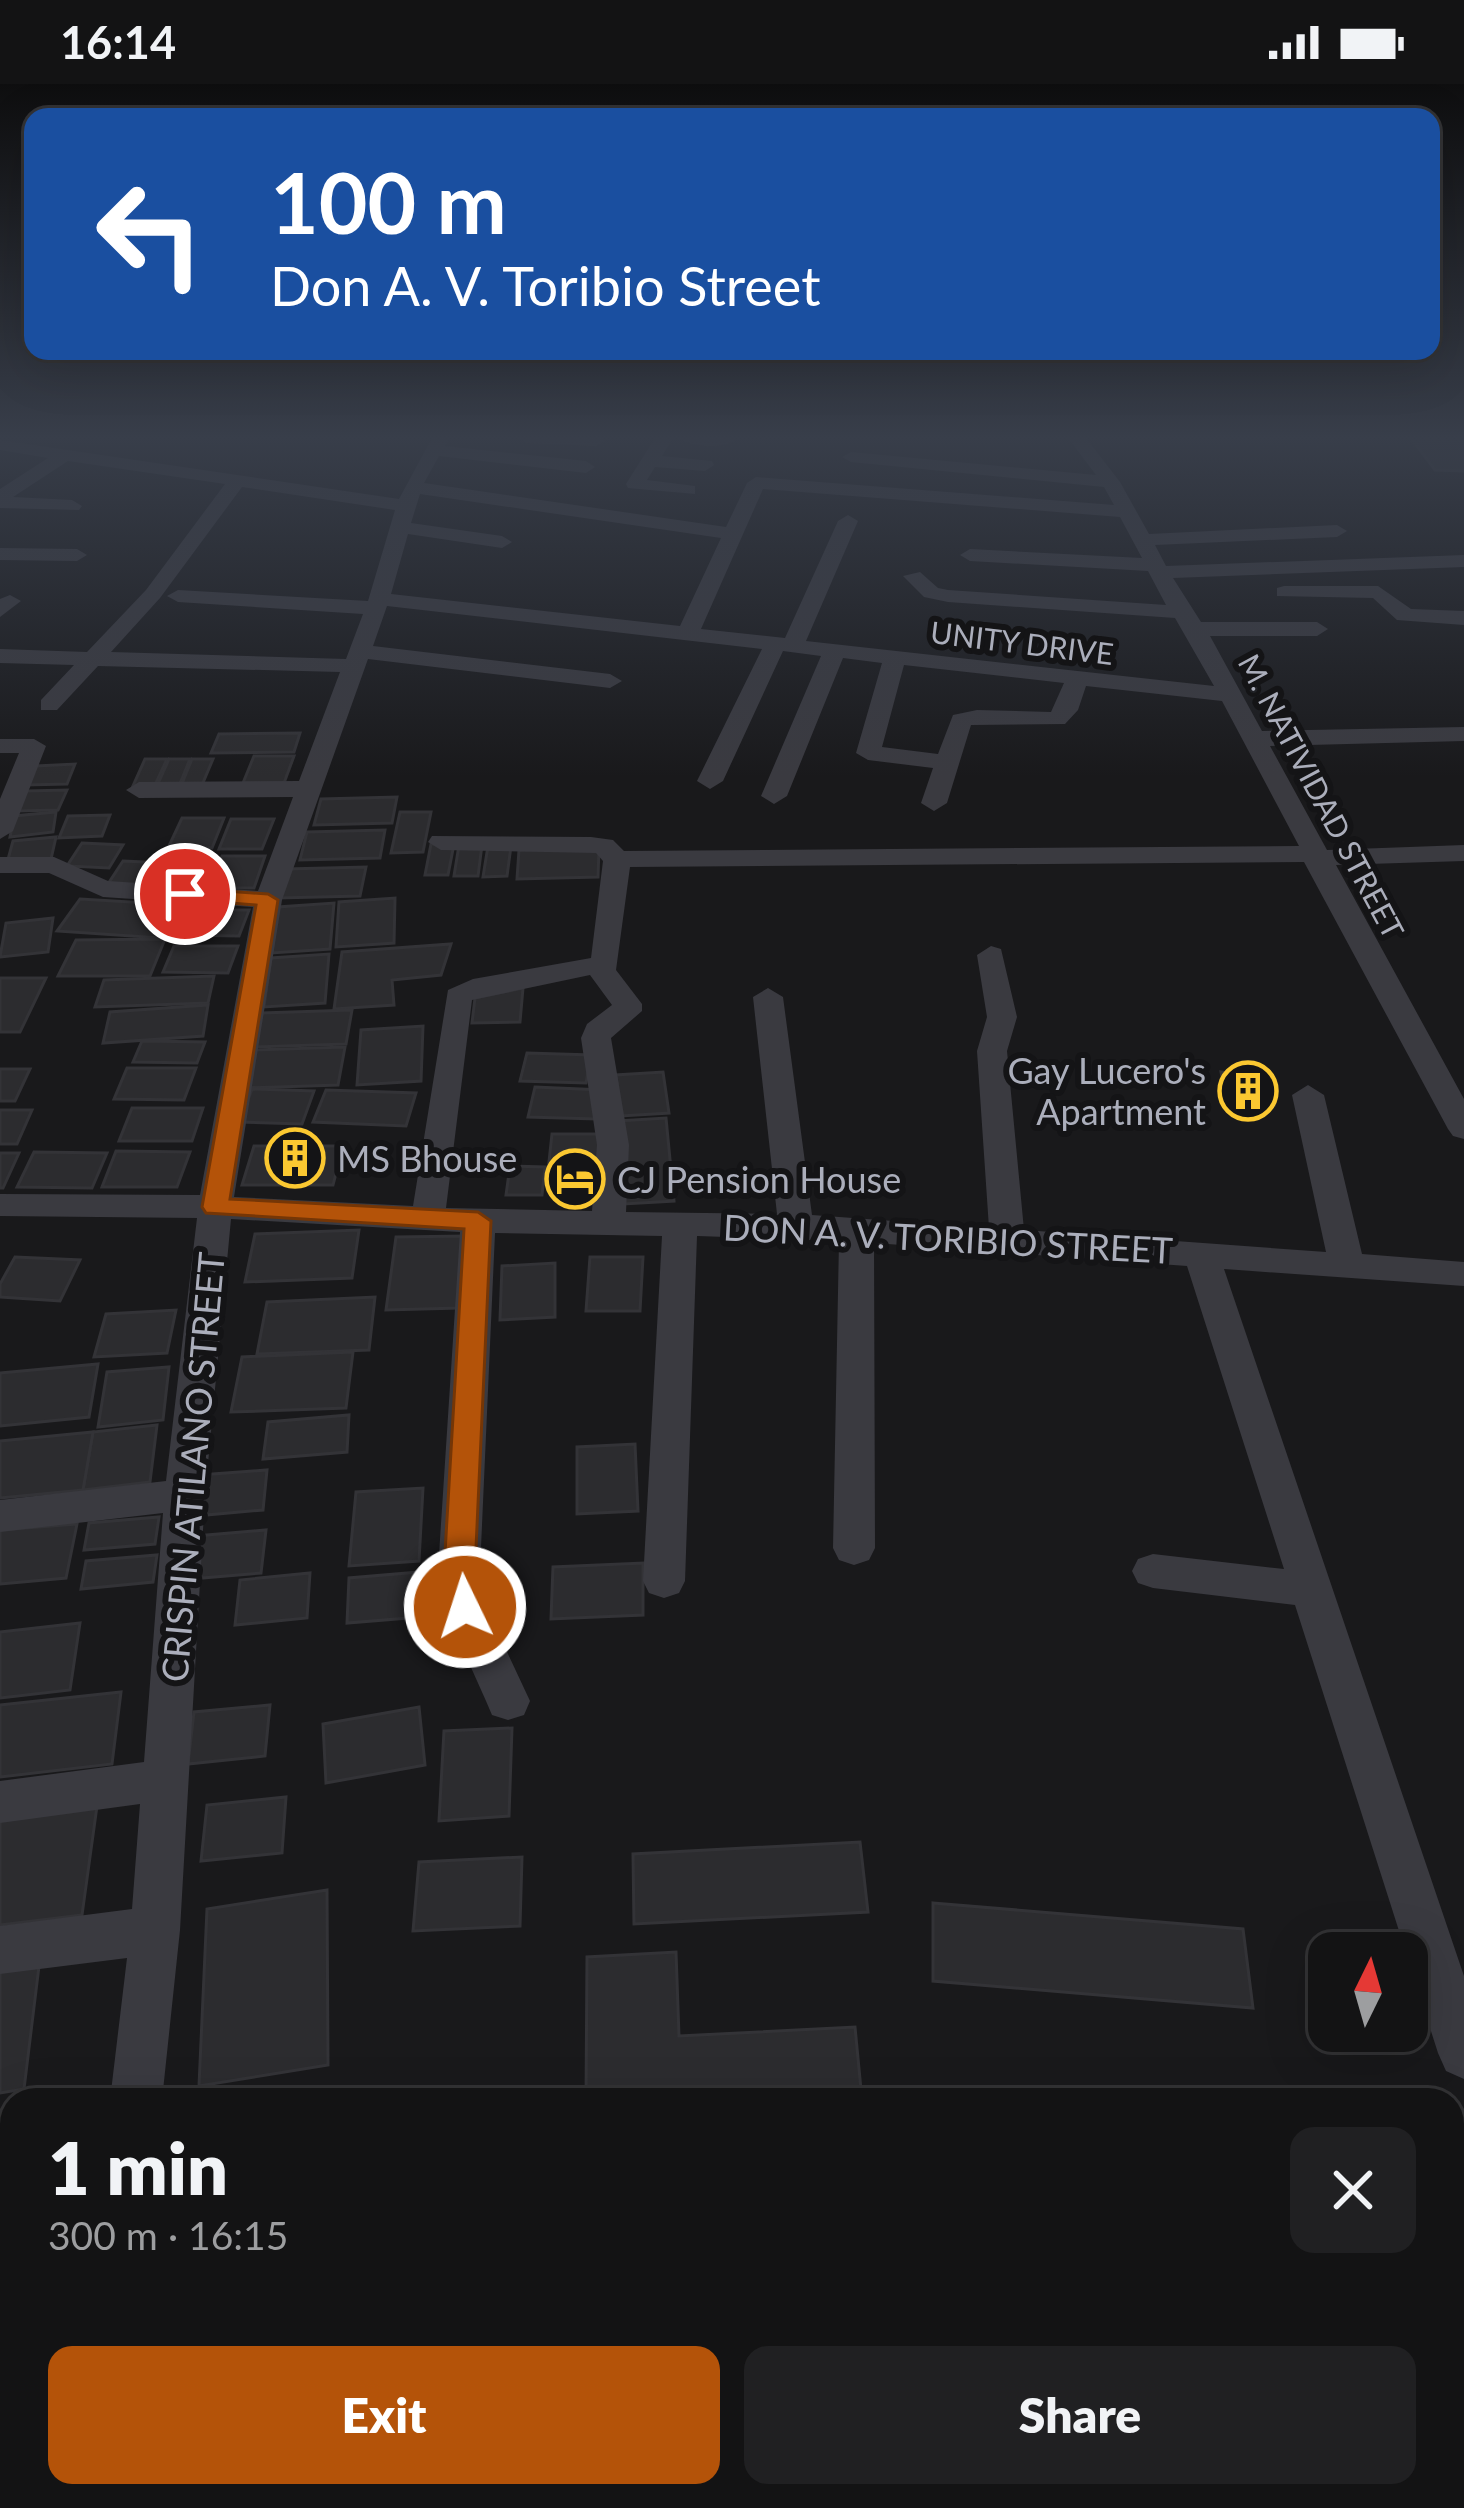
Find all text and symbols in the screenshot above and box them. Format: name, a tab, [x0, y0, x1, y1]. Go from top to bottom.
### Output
text: 16:14	[60, 15, 176, 69]
text: 100 m	[270, 151, 507, 252]
icon: left	[72, 156, 228, 312]
text: Don A. V. Toribio Street	[270, 253, 821, 318]
street label: UNITY DRIVE	[929, 613, 1115, 671]
street label: M. NATIVIDAD STREET	[1232, 648, 1412, 945]
pin	[134, 843, 236, 945]
icon: arrive	[152, 861, 218, 927]
place label: Gay Lucero's Apartment	[1007, 1048, 1206, 1133]
building icon: Gay Lucero's Apartment	[1217, 1060, 1279, 1122]
building icon: MS Bhouse	[264, 1127, 326, 1189]
place label: MS Bhouse	[337, 1136, 517, 1180]
hotel icon: CJ Pension House	[544, 1148, 606, 1210]
place label: CJ Pension House	[617, 1157, 901, 1201]
street label: DON A. V. TORIBIO STREET	[722, 1204, 1174, 1272]
street label: CRISPIN ATILANO STREET	[151, 1250, 233, 1684]
position arrow	[402, 1544, 528, 1670]
north arrow	[1308, 1932, 1428, 2052]
map controls	[1308, 1932, 1428, 2052]
text: 1 min	[48, 2124, 228, 2210]
button: close	[1290, 2127, 1416, 2253]
text: 300 m · 16:15	[48, 2212, 288, 2258]
button: Exit	[48, 2346, 720, 2484]
button: Share	[744, 2346, 1416, 2484]

